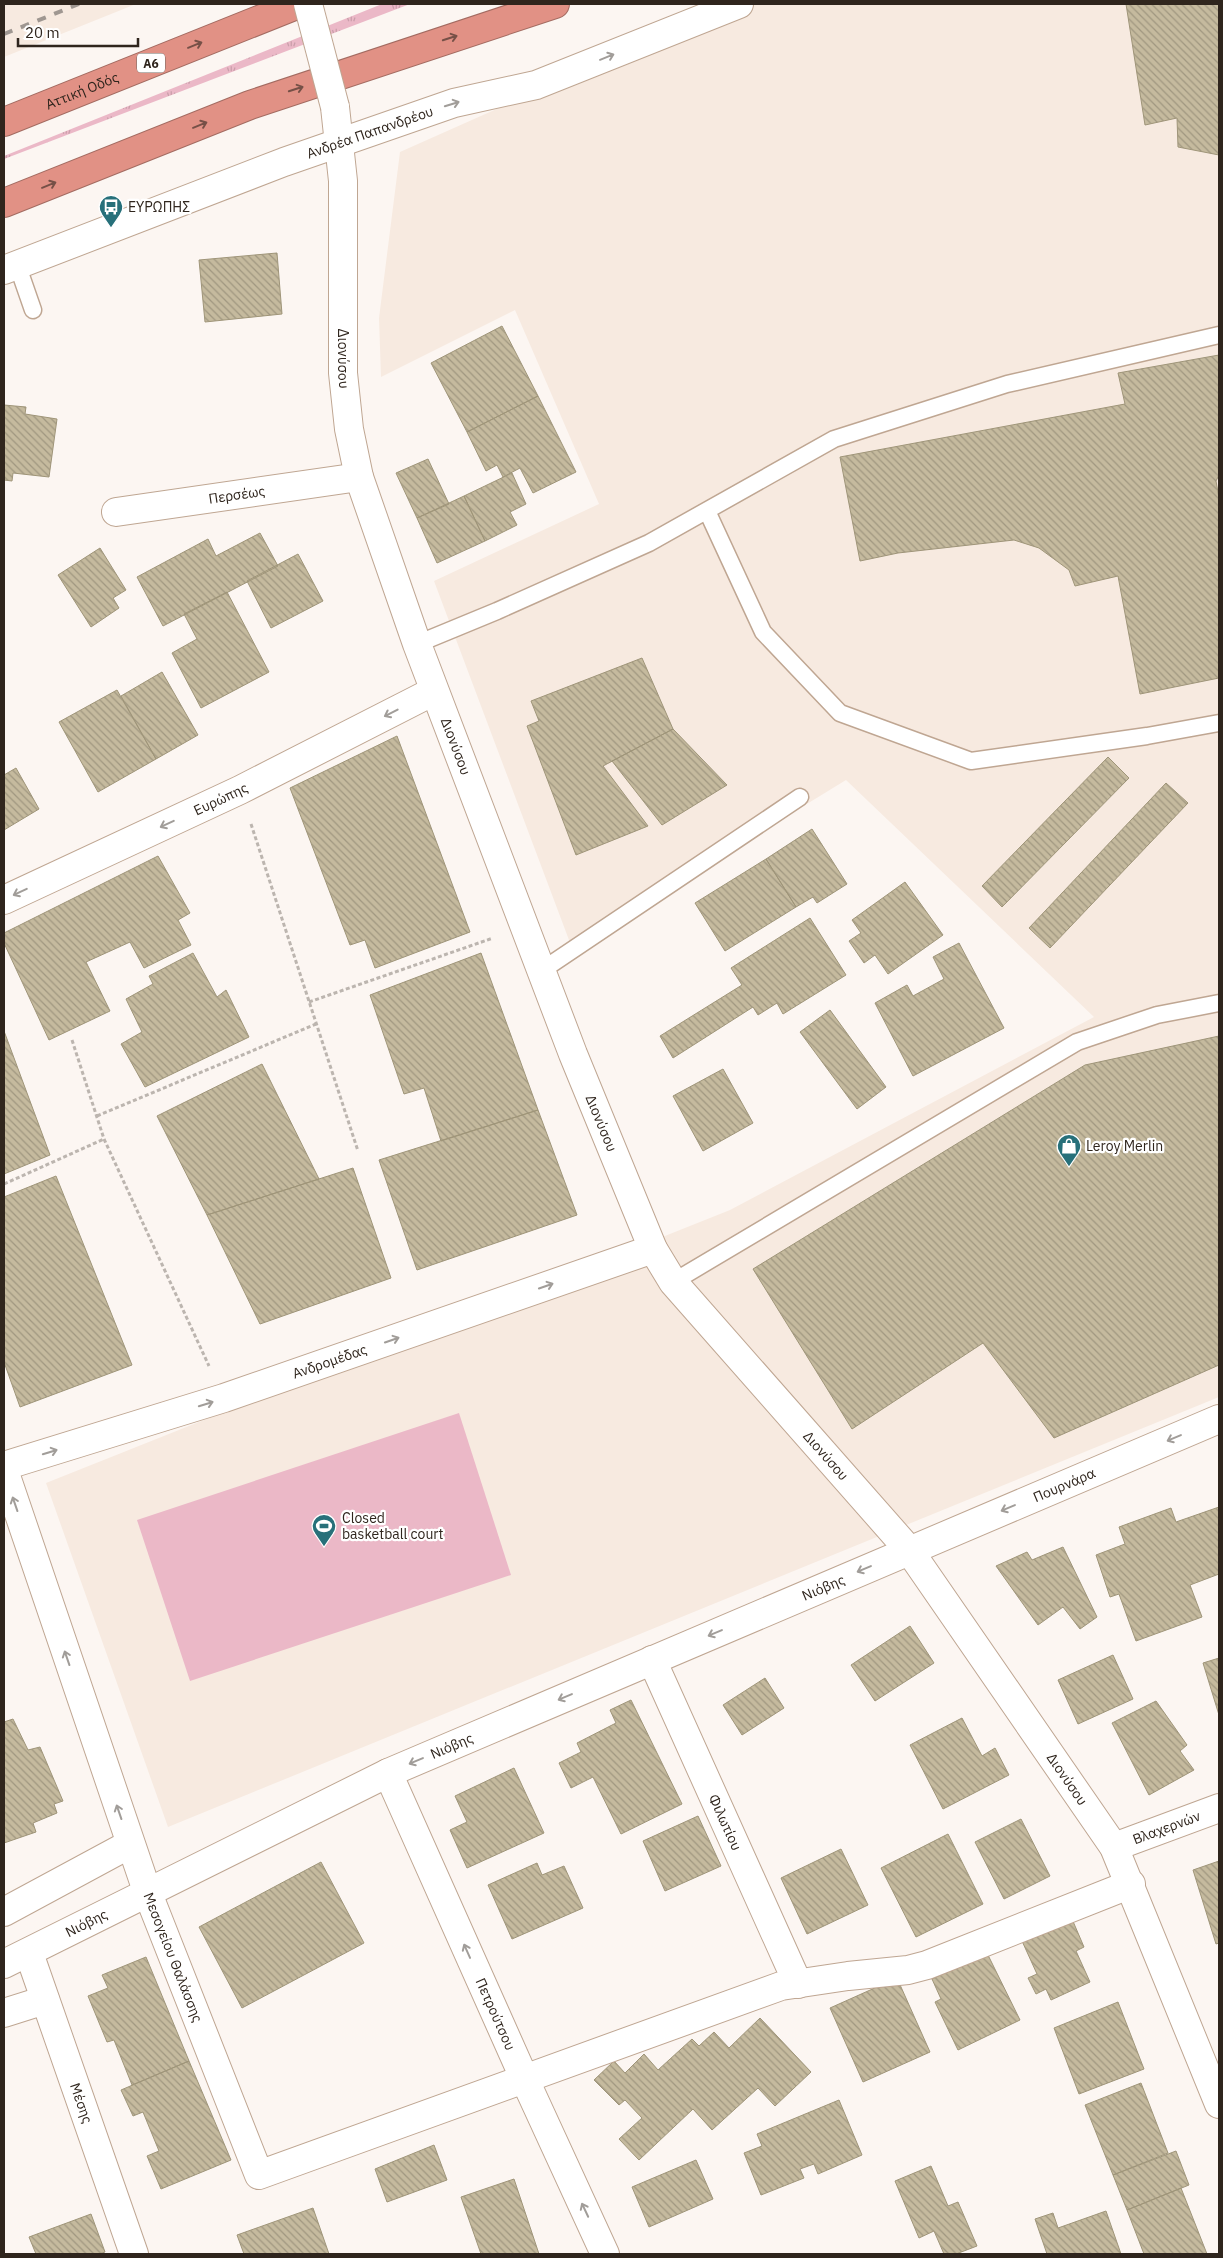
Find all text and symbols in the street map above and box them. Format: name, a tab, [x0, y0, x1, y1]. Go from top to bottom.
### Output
scale bar	[18, 15, 138, 47]
text: 20 m	[25, 23, 60, 42]
one-way arrow	[442, 33, 458, 42]
one-way arrow	[187, 40, 202, 49]
one-way arrow	[599, 51, 614, 61]
road number: Α6	[137, 54, 165, 72]
street label: Αττική Οδός	[43, 68, 121, 113]
one-way arrow	[288, 84, 303, 93]
one-way arrow	[444, 99, 460, 109]
street label: Ανδρέα Παπανδρέου	[304, 102, 436, 163]
one-way arrow	[192, 119, 207, 129]
one-way arrow	[41, 180, 56, 189]
bus stop icon: ΕΥΡΩΠΗΣ	[98, 194, 124, 228]
place label: ΕΥΡΩΠΗΣ	[128, 198, 190, 216]
street label: Διονύσου	[334, 329, 354, 389]
street label: Περσέως	[207, 482, 267, 508]
one-way arrow	[384, 709, 399, 718]
street label: Διονύσου	[437, 715, 475, 778]
street label: Ευρώπης	[191, 778, 251, 819]
one-way arrow	[160, 820, 175, 829]
one-way arrow	[13, 888, 28, 898]
street label: Διονύσου	[582, 1092, 621, 1154]
shop icon: Leroy Merlin	[1056, 1133, 1082, 1167]
place label: Leroy Merlin	[1086, 1137, 1163, 1155]
one-way arrow	[537, 1281, 553, 1290]
one-way arrow	[384, 1334, 400, 1344]
street label: Ανδρομέδας	[290, 1340, 370, 1383]
one-way arrow	[197, 1399, 213, 1409]
street label: Διονύσου	[799, 1427, 853, 1484]
one-way arrow	[1167, 1434, 1182, 1443]
one-way arrow	[42, 1446, 58, 1456]
street label: Πουρνάρα	[1030, 1464, 1098, 1506]
one-way arrow	[10, 1497, 20, 1513]
one-way arrow	[1001, 1504, 1016, 1513]
place label: Closed basketball court	[342, 1509, 444, 1543]
sports icon: Closed basketball court	[311, 1513, 337, 1547]
one-way arrow	[857, 1565, 872, 1574]
street label: Νιόβης	[799, 1570, 848, 1605]
one-way arrow	[708, 1629, 723, 1638]
one-way arrow	[62, 1651, 72, 1667]
one-way arrow	[558, 1692, 573, 1702]
street label: Νιόβης	[427, 1729, 476, 1763]
street label: Διονύσου	[1043, 1749, 1092, 1809]
one-way arrow	[409, 1756, 424, 1766]
street label: Φιλωτίου	[705, 1791, 746, 1853]
one-way arrow	[114, 1804, 124, 1820]
street label: Βλαχερνών	[1130, 1807, 1203, 1848]
street label: Μεσογείου Θαλάσσης	[140, 1890, 207, 2025]
street label: Νιόβης	[62, 1905, 111, 1941]
one-way arrow	[461, 1944, 471, 1959]
street label: Πετρούτσου	[472, 1975, 520, 2053]
street label: Μέσης	[66, 2080, 97, 2126]
one-way arrow	[580, 2203, 589, 2218]

